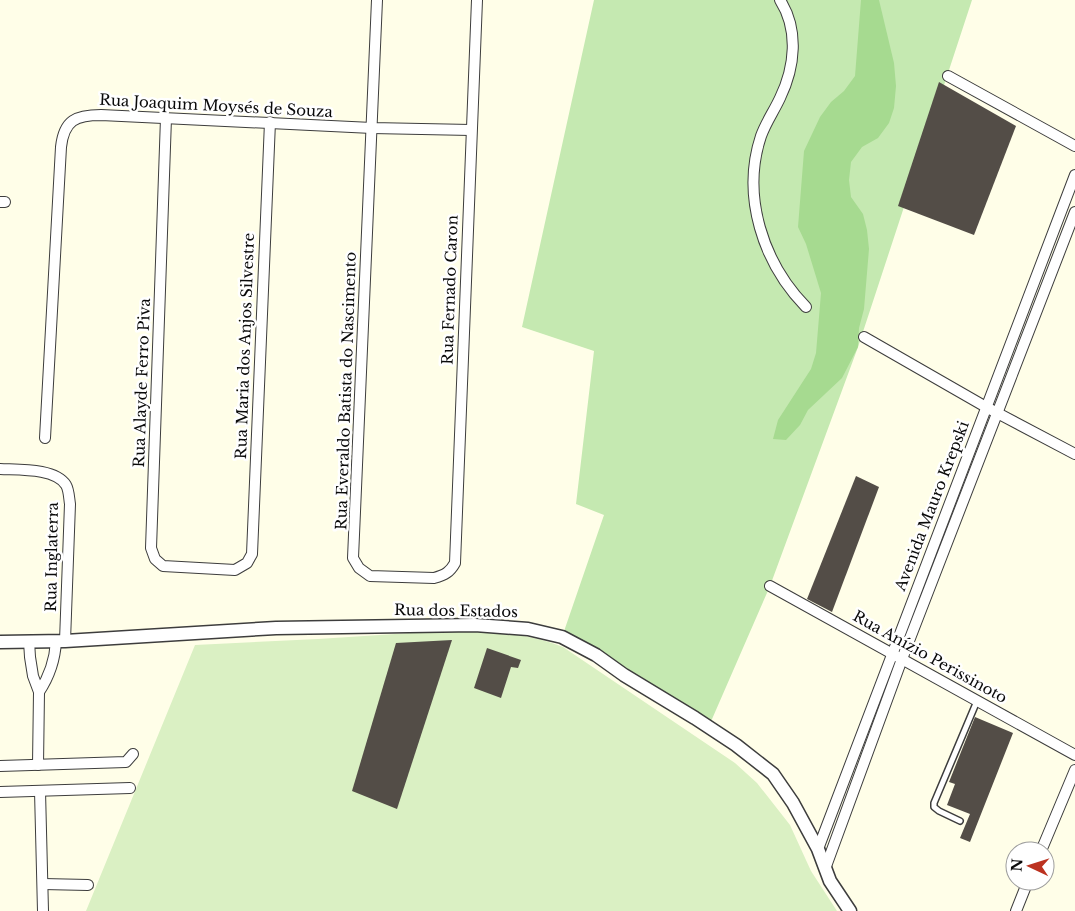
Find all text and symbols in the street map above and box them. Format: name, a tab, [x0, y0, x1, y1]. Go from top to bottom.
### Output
street label: Rua Joaquim Moysés de Souza	[99, 90, 334, 121]
street label: Rua Fernado Caron	[437, 215, 462, 365]
street label: Rua Maria dos Anjos Silvestre	[231, 232, 258, 460]
street label: Rua Everaldo Batista do Nascimento	[331, 251, 360, 530]
street label: Rua Alayde Ferro Piva	[129, 297, 154, 468]
street label: Avenida Mauro Krepski	[890, 418, 973, 594]
street label: Rua Inglaterra	[41, 501, 62, 612]
street label: Rua dos Estados	[394, 600, 518, 621]
street label: Rua Anízio Perissinoto	[850, 606, 1011, 707]
north arrow	[1005, 841, 1055, 891]
text: N	[1008, 858, 1026, 872]

